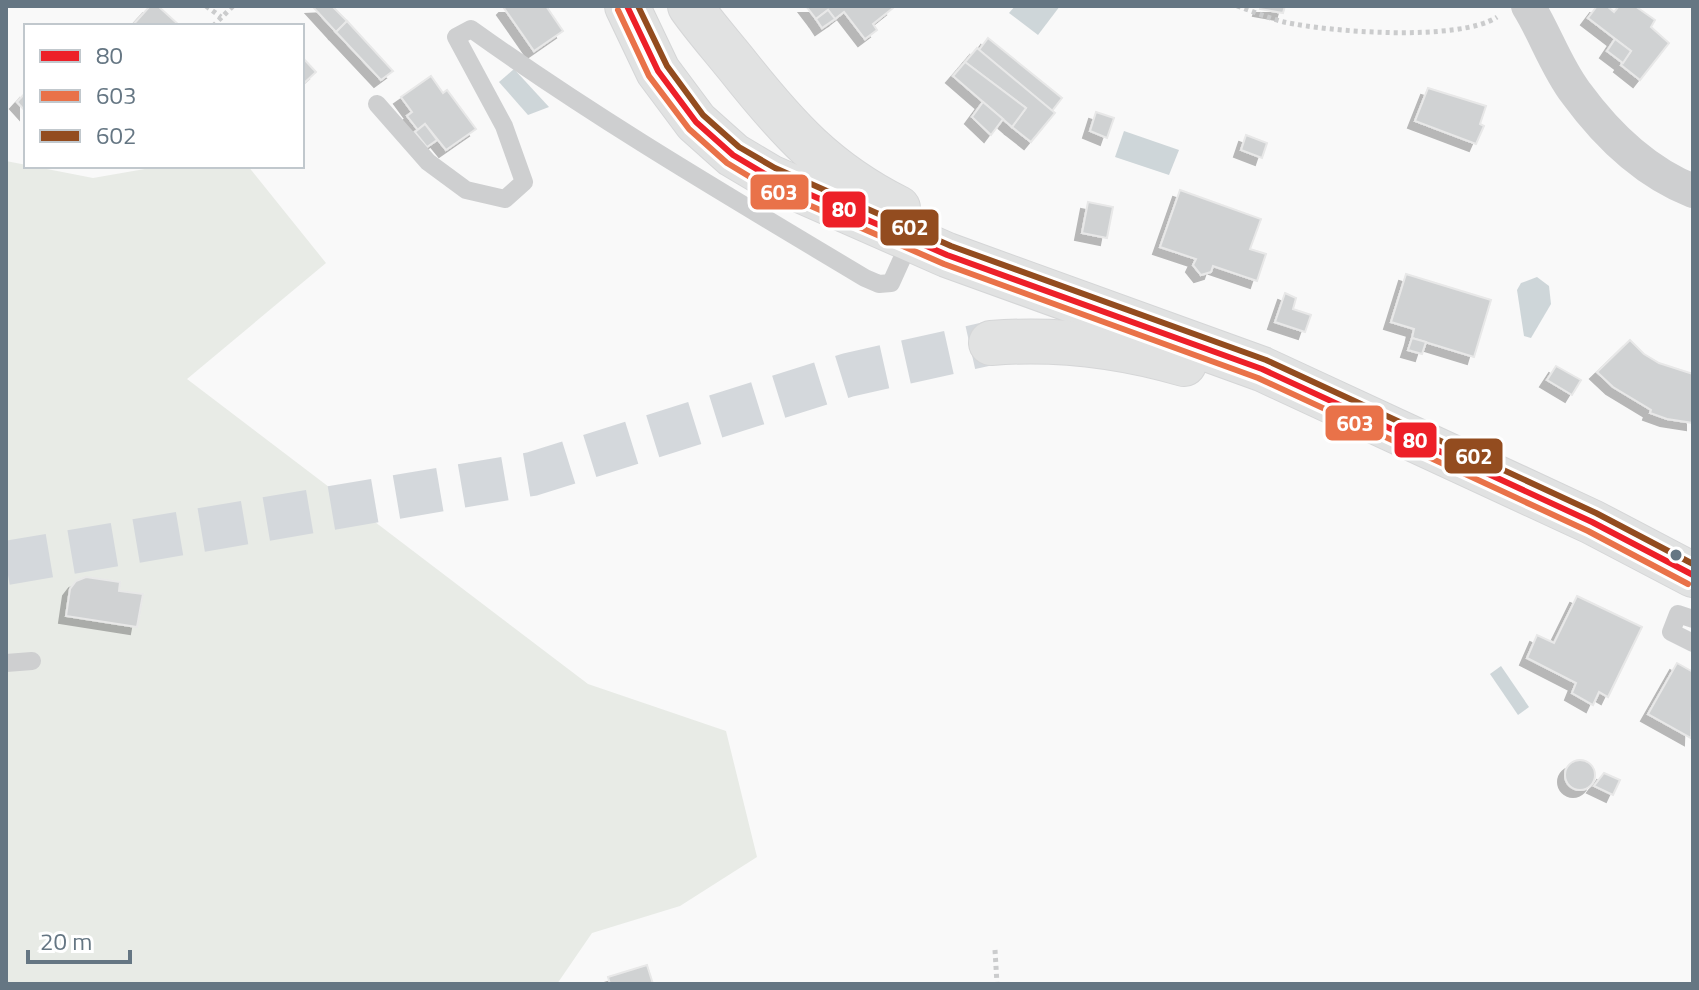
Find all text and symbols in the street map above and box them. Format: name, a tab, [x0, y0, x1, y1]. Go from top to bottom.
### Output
legend	[24, 24, 304, 168]
text: 80	[96, 37, 123, 73]
text: 603	[96, 77, 136, 113]
text: 602	[96, 117, 136, 153]
line badge: 603	[749, 173, 810, 211]
text: 603	[761, 175, 797, 209]
line badge: 80	[821, 190, 867, 229]
text: 80	[832, 192, 856, 226]
line badge: 602	[879, 208, 940, 247]
text: 602	[892, 210, 928, 244]
line badge: 603	[1324, 404, 1385, 442]
text: 603	[1337, 406, 1373, 440]
line badge: 80	[1393, 421, 1438, 459]
text: 80	[1403, 423, 1427, 457]
line badge: 602	[1443, 437, 1504, 475]
text: 602	[1456, 439, 1492, 473]
unlabelled marker	[1668, 547, 1684, 563]
scale bar	[28, 914, 130, 964]
text: 20 m	[40, 923, 92, 959]

